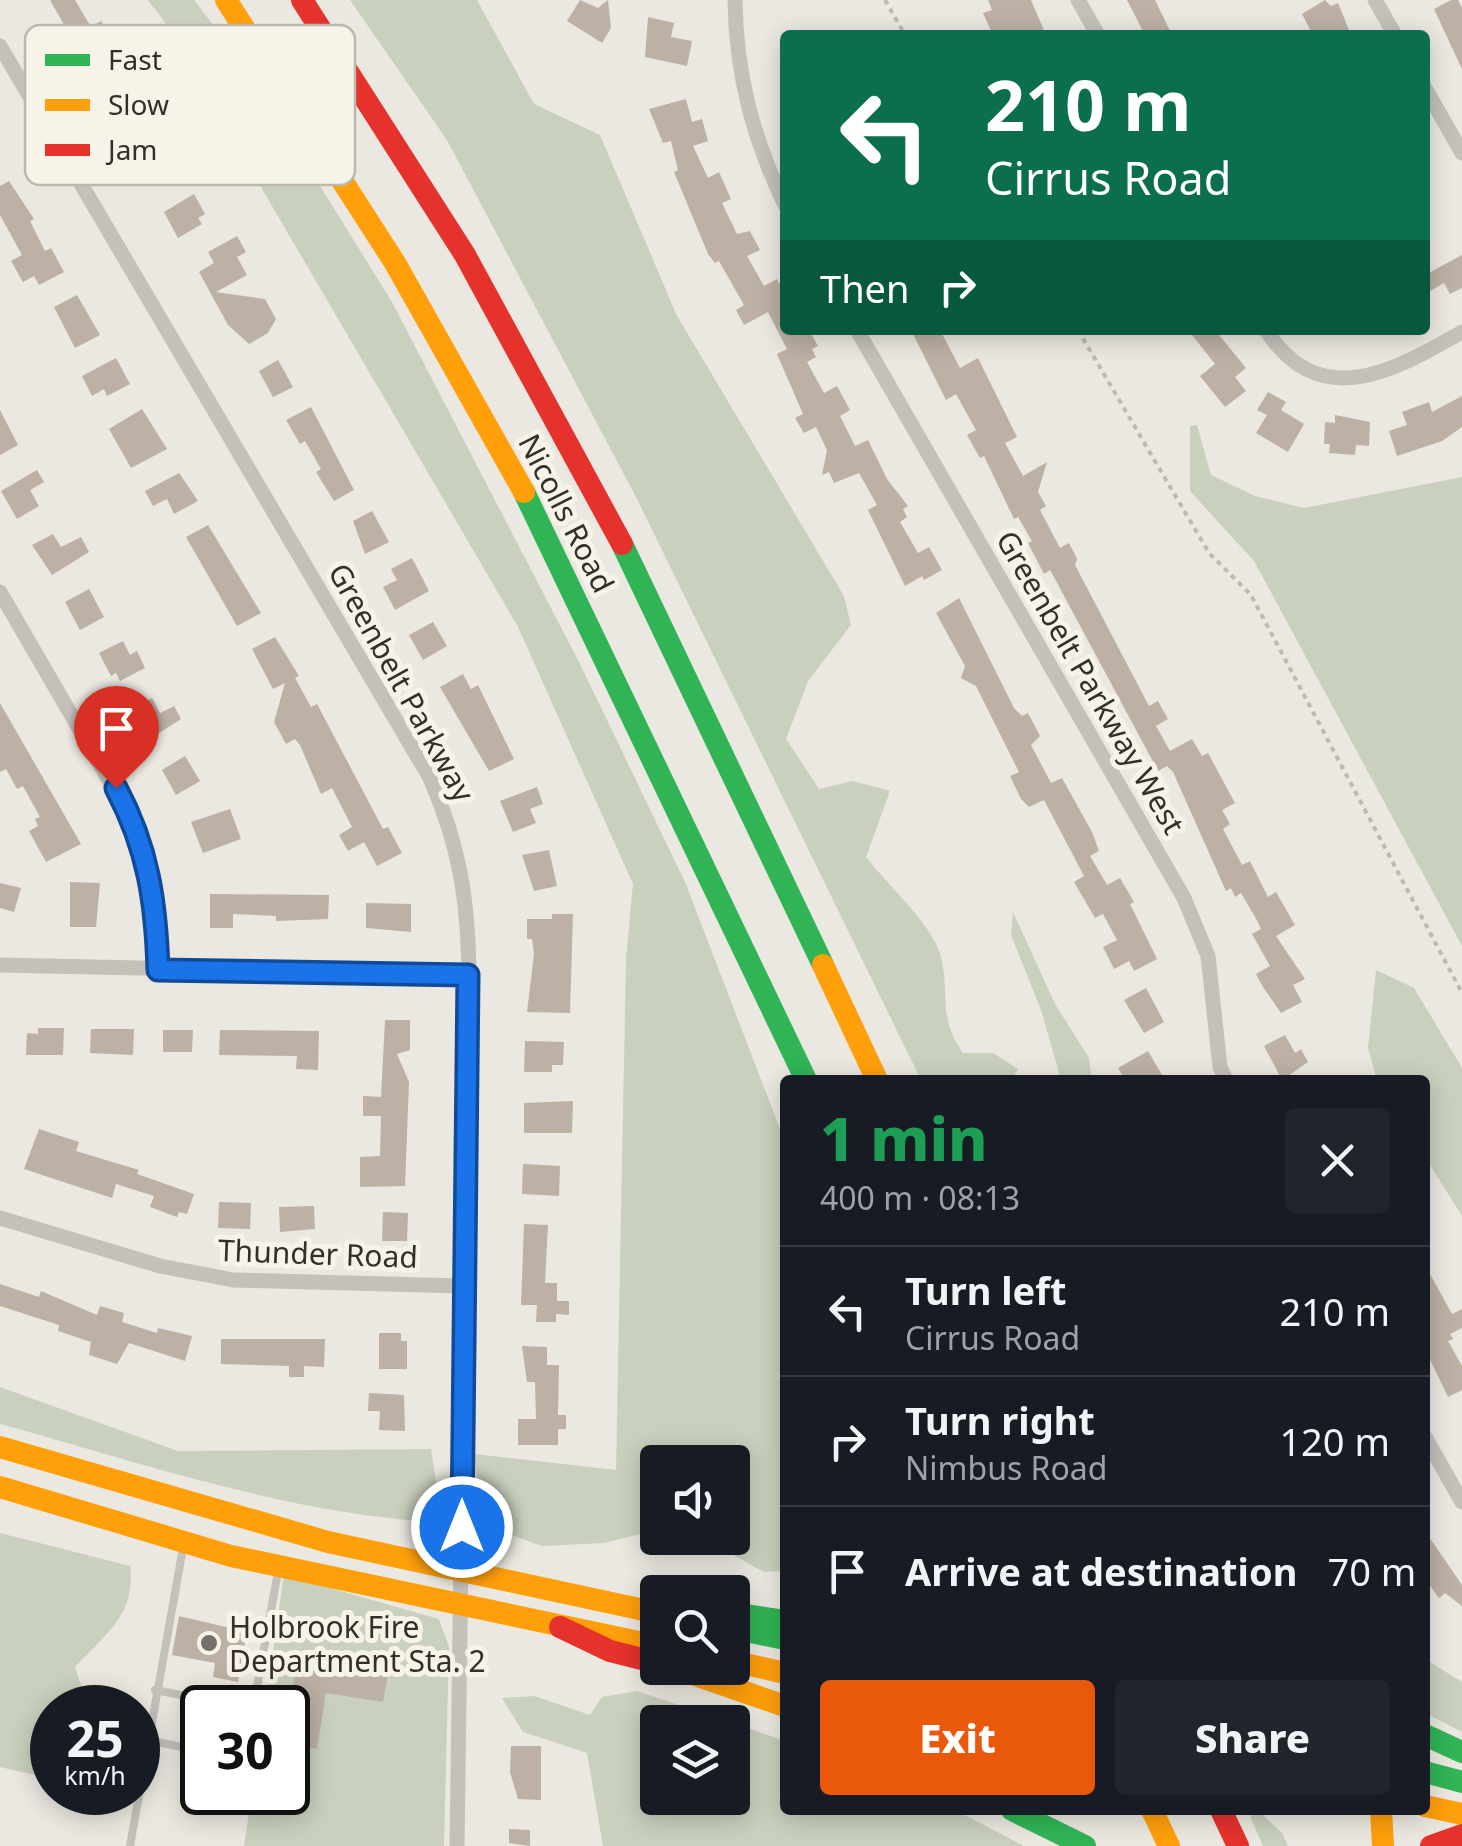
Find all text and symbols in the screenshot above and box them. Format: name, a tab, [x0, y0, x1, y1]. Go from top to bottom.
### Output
legend	[25, 25, 355, 185]
text: Fast	[108, 40, 162, 78]
text: 210 m	[985, 56, 1192, 152]
icon: left	[820, 70, 950, 200]
text: Slow	[108, 85, 169, 123]
text: Jam	[105, 130, 158, 168]
text: Cirrus Road	[985, 147, 1231, 208]
icon: right	[930, 260, 985, 315]
text: Then	[820, 262, 910, 314]
street label: Nicolls Road	[509, 427, 625, 599]
street label: Greenbelt Parkway West	[987, 523, 1195, 841]
street label: Greenbelt Parkway	[319, 555, 485, 809]
pin	[74, 686, 159, 789]
icon: arrive	[89, 701, 144, 756]
text: 1 min	[820, 1097, 988, 1179]
button: close	[1285, 1108, 1390, 1213]
text: 400 m · 08:13	[820, 1176, 1020, 1219]
street label: Thunder Road	[217, 1229, 419, 1277]
text: Turn left	[905, 1264, 1067, 1316]
icon: left	[820, 1284, 875, 1339]
text: 210 m	[1279, 1285, 1390, 1337]
text: Cirrus Road	[905, 1316, 1080, 1359]
text: Turn right	[905, 1394, 1095, 1446]
icon: right	[820, 1414, 875, 1469]
text: 120 m	[1279, 1415, 1390, 1467]
map controls	[640, 1445, 750, 1815]
button: sound	[640, 1445, 750, 1555]
text: Nimbus Road	[905, 1446, 1108, 1489]
position arrow	[410, 1475, 514, 1579]
icon: arrive	[820, 1544, 875, 1599]
text: Arrive at destination	[905, 1545, 1297, 1597]
text: 70 m	[1327, 1545, 1416, 1597]
button: search	[640, 1575, 750, 1685]
place label: Holbrook Fire Department Sta. 2	[229, 1606, 486, 1681]
marker: Holbrook Fire Department Sta. 2	[198, 1632, 220, 1654]
button: Exit	[820, 1680, 1095, 1795]
button: Share	[1115, 1680, 1390, 1795]
speed limit sign: 30	[180, 1685, 310, 1815]
text: 25	[66, 1704, 124, 1772]
button: layers	[640, 1705, 750, 1815]
text: km/h	[64, 1758, 126, 1792]

